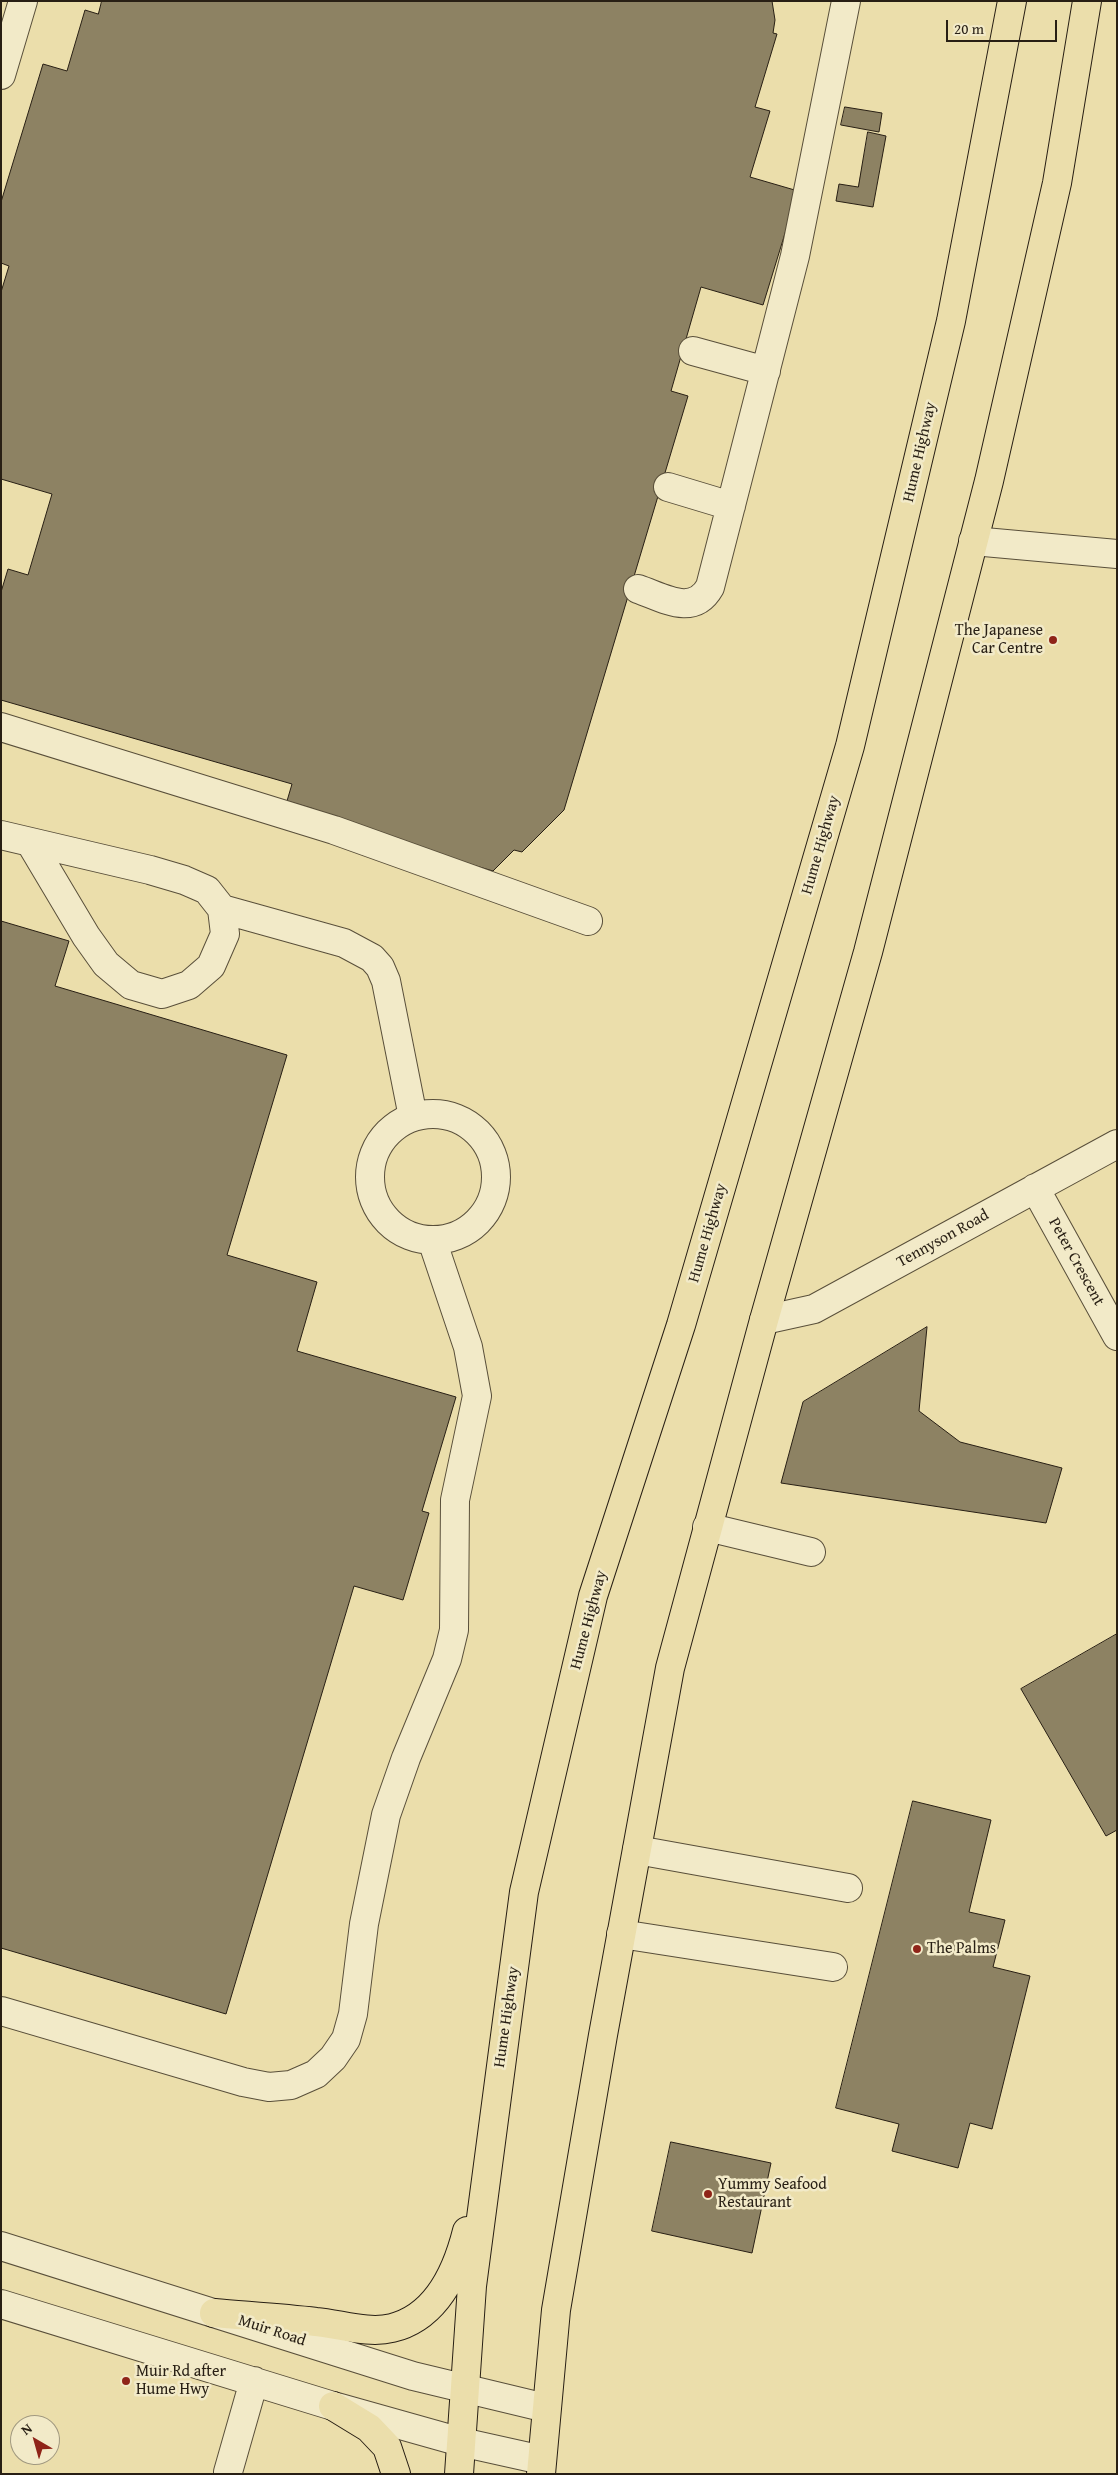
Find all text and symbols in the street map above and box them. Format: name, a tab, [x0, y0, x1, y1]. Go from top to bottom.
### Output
scale bar	[948, 10, 1059, 42]
text: 20 m	[954, 18, 984, 39]
street label: Hume Highway	[899, 400, 941, 504]
place label: The Japanese Car Centre	[955, 621, 1043, 659]
marker: The Japanese Car Centre	[1047, 634, 1059, 646]
street label: Hume Highway	[798, 793, 844, 897]
street label: Hume Highway	[685, 1181, 731, 1285]
street label: Tennyson Road	[894, 1206, 992, 1272]
street label: Peter Crescent	[1044, 1215, 1108, 1309]
street label: Hume Highway	[567, 1568, 611, 1672]
place label: The Palms	[927, 1939, 996, 1959]
marker: The Palms	[911, 1943, 923, 1955]
street label: Hume Highway	[490, 1965, 524, 2069]
place label: Yummy Seafood Restaurant	[718, 2175, 827, 2213]
marker: Yummy Seafood Restaurant	[702, 2188, 714, 2200]
street label: Muir Road	[236, 2311, 308, 2351]
place label: Muir Rd after Hume Hwy	[136, 2362, 226, 2400]
marker: Muir Rd after Hume Hwy	[120, 2375, 132, 2387]
north arrow	[10, 2415, 60, 2465]
text: N	[17, 2418, 36, 2440]

